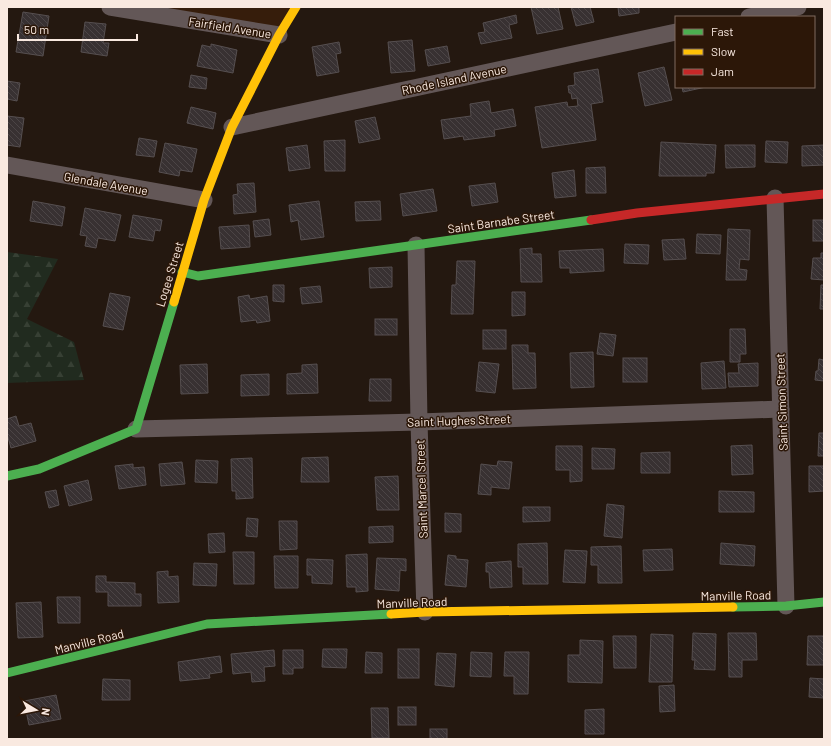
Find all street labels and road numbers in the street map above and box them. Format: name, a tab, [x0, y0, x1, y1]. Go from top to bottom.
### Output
street label: Fairfield Avenue	[188, 14, 272, 40]
street label: Rhode Island Avenue	[400, 61, 508, 97]
street label: Glendale Avenue	[63, 169, 149, 197]
street label: Saint Barnabe Street	[447, 207, 555, 235]
street label: Logee Street	[152, 240, 186, 308]
street label: Saint Simon Street	[772, 353, 790, 451]
street label: Saint Hughes Street	[407, 411, 511, 429]
street label: Saint Marcel Street	[412, 439, 430, 539]
street label: Manville Road	[701, 587, 771, 603]
street label: Manville Road	[376, 594, 448, 610]
street label: Manville Road	[53, 626, 125, 656]

